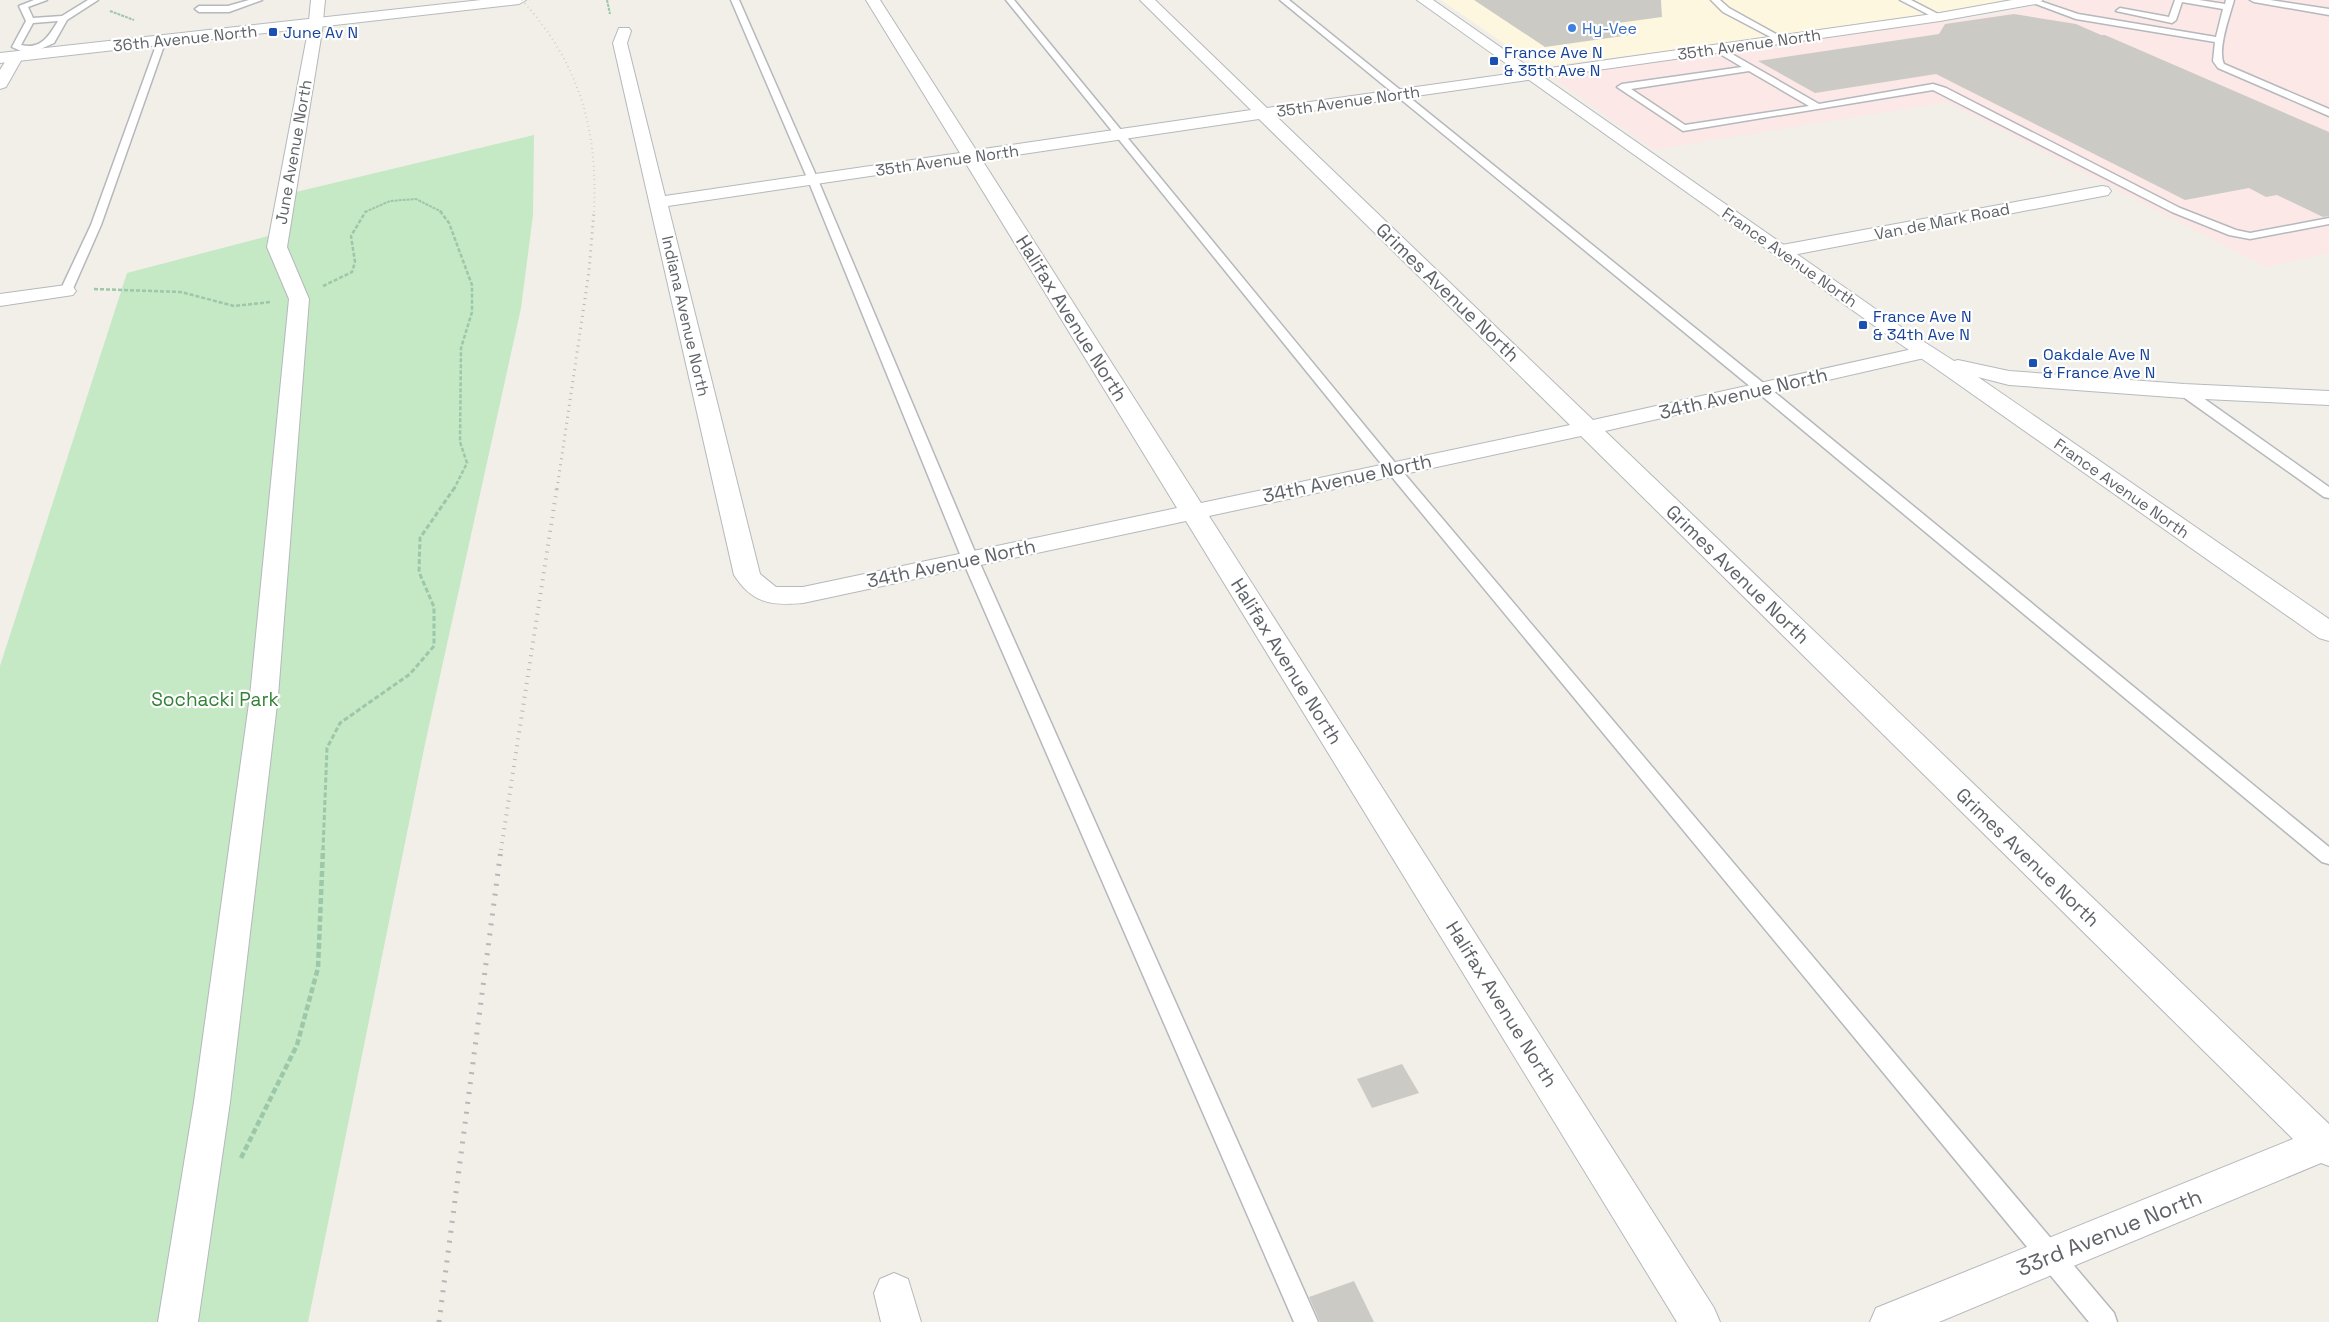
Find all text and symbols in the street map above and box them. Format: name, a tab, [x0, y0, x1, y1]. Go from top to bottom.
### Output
place label: Hy-Vee	[1582, 18, 1637, 39]
street label: 36th Avenue North	[112, 20, 258, 57]
place label: June Av N	[283, 22, 358, 43]
marker: Hy-Vee	[1566, 22, 1578, 34]
street label: 35th Avenue North	[1676, 24, 1822, 65]
marker: June Av N	[267, 26, 279, 38]
place label: France Ave N & 35th Ave N	[1504, 42, 1603, 81]
marker: France Ave N & 35th Ave N	[1488, 55, 1500, 67]
street label: June Avenue North	[270, 78, 317, 226]
street label: 35th Avenue North	[1275, 81, 1421, 122]
street label: 35th Avenue North	[874, 140, 1020, 181]
street label: Van de Mark Road	[1873, 198, 2012, 245]
street label: France Avenue North	[1718, 203, 1862, 312]
street label: Grimes Avenue North	[1370, 217, 1525, 368]
street label: Halifax Avenue North	[1010, 230, 1133, 406]
street label: Indiana Avenue North	[657, 234, 714, 399]
place label: France Ave N & 34th Ave N	[1873, 306, 1972, 345]
marker: France Ave N & 34th Ave N	[1857, 319, 1869, 331]
place label: Oakdale Ave N & France Ave N	[2043, 344, 2155, 383]
marker: Oakdale Ave N & France Ave N	[2027, 357, 2039, 369]
street label: 34th Avenue North	[1656, 362, 1830, 425]
street label: France Avenue North	[2050, 434, 2194, 543]
street label: 34th Avenue North	[1260, 448, 1434, 509]
street label: Grimes Avenue North	[1660, 499, 1815, 650]
street label: 34th Avenue North	[864, 533, 1038, 594]
street label: Halifax Avenue North	[1225, 573, 1348, 749]
park label: Sochacki Park	[151, 687, 279, 712]
street label: Grimes Avenue North	[1950, 782, 2105, 933]
street label: Halifax Avenue North	[1440, 916, 1563, 1092]
street label: 33rd Avenue North	[2012, 1182, 2206, 1282]

